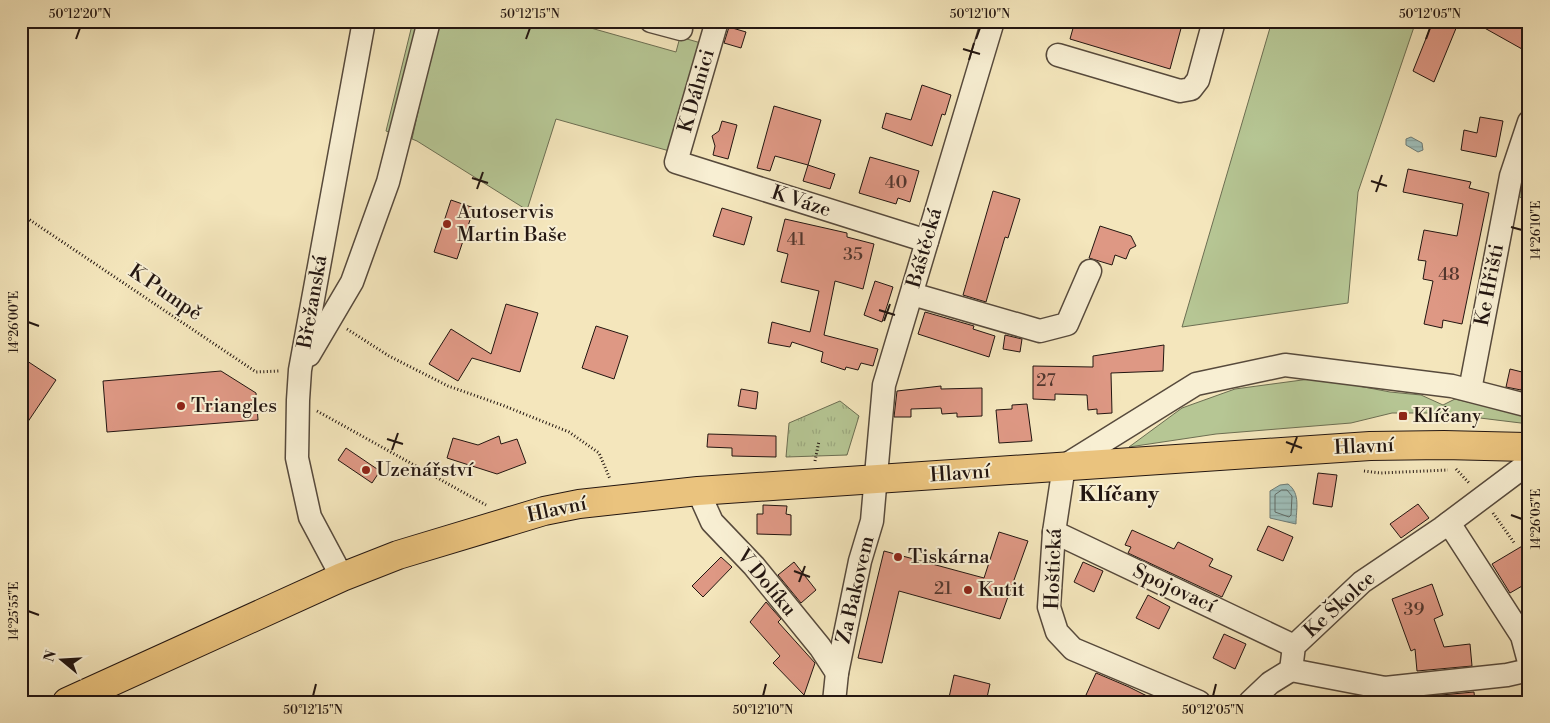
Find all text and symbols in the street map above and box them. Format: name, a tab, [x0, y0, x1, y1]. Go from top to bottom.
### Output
text: 50°12'20"N	[49, 7, 111, 22]
text: 50°12'15"N	[500, 7, 560, 22]
text: 50°12'10"N	[950, 7, 1010, 22]
text: 50°12'05"N	[1399, 7, 1461, 22]
street label: K Dálnici	[673, 46, 721, 136]
house number: 40	[885, 171, 907, 194]
street label: K Váze	[768, 181, 834, 223]
place label: Autoservis Martin Baše	[456, 200, 567, 248]
text: 14°26'10"E	[1529, 201, 1544, 259]
street label: Báštěcká	[901, 205, 948, 292]
marker: Autoservis Martin Baše	[441, 218, 453, 230]
house number: 41	[787, 228, 805, 251]
street label: Ke Hřišti	[1470, 241, 1510, 328]
house number: 35	[843, 243, 863, 266]
street label: Břežanská	[292, 253, 334, 352]
street label: K Pumpě	[124, 259, 206, 327]
house number: 48	[1438, 263, 1460, 286]
text: 14°26'00"E	[7, 291, 22, 353]
house number: 27	[1036, 369, 1056, 392]
place label: Triangles	[191, 394, 277, 419]
marker: Triangles	[175, 400, 187, 412]
place label: Klíčany	[1413, 404, 1482, 429]
marker: Klíčany	[1397, 410, 1409, 422]
street label: Hlavní	[1333, 433, 1396, 461]
place label: Uzenářství	[376, 458, 475, 483]
street label: Hlavní	[929, 459, 992, 489]
marker: Uzenářství	[360, 464, 372, 476]
district label: Klíčany	[1079, 481, 1160, 508]
text: 14°26'05"E	[1529, 489, 1544, 549]
street label: Hlavní	[525, 491, 590, 529]
street label: Hoštická	[1040, 527, 1068, 610]
street label: Za Bakovem	[831, 533, 881, 646]
street label: V Dolíku	[730, 544, 802, 622]
place label: Tiskárna	[908, 545, 990, 570]
marker: Tiskárna	[892, 551, 904, 563]
street label: Spojovací	[1129, 559, 1221, 620]
street label: Ke Školce	[1298, 566, 1381, 644]
house number: 21	[934, 577, 952, 600]
place label: Kutit	[978, 578, 1025, 603]
text: 14°25'55"E	[7, 582, 22, 640]
marker: Kutit	[962, 584, 974, 596]
house number: 39	[1404, 598, 1425, 621]
north arrow	[38, 636, 88, 686]
text: N	[40, 648, 61, 664]
text: 50°12'15"N	[283, 703, 343, 718]
text: 50°12'10"N	[733, 703, 793, 718]
text: 50°12'05"N	[1182, 703, 1244, 718]

